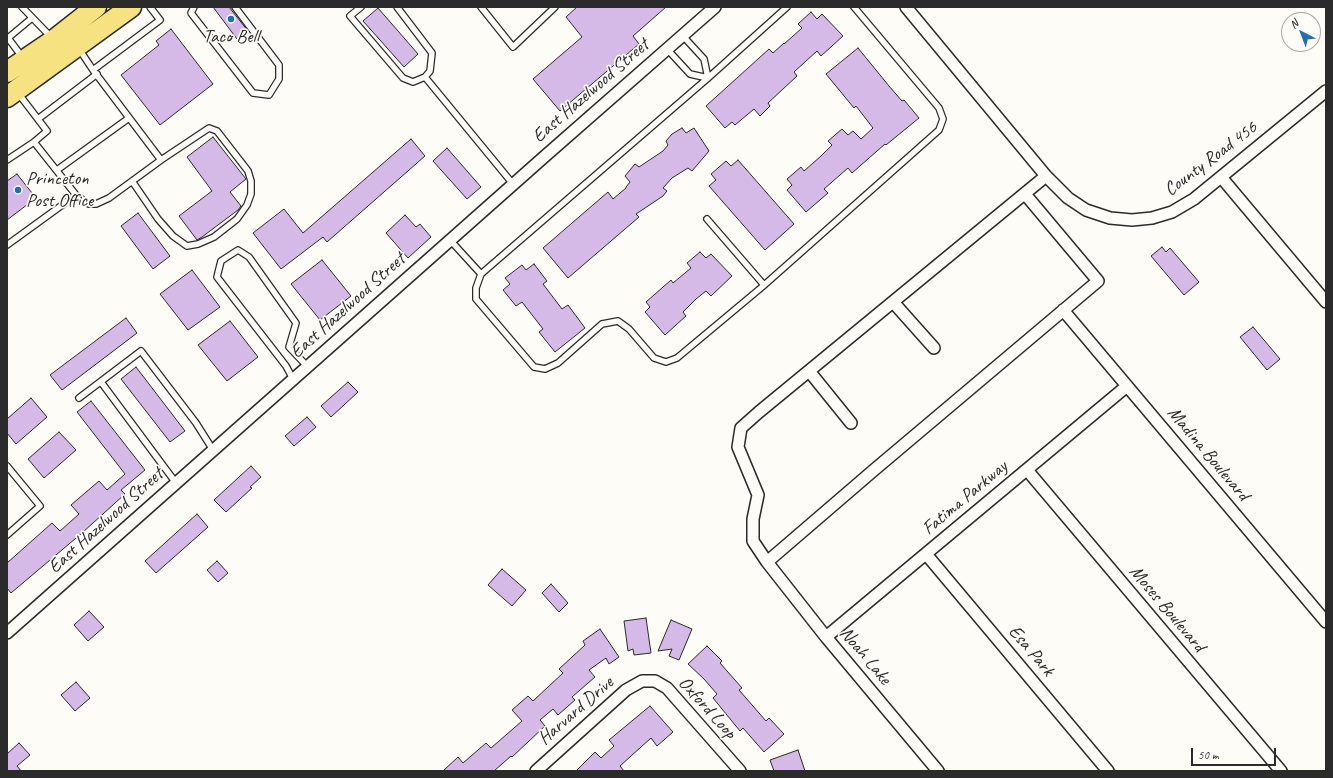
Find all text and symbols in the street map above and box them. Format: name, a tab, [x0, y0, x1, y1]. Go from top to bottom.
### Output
north arrow	[1281, 12, 1321, 52]
marker: Taco Bell	[226, 14, 236, 24]
text: N	[1286, 16, 1301, 31]
place label: Taco Bell	[203, 26, 259, 48]
street label: East Hazelwood Street	[528, 34, 654, 148]
street label: County Road 456	[1160, 117, 1262, 201]
place label: Princeton Post Office	[26, 168, 93, 212]
marker: Princeton Post Office	[13, 185, 23, 195]
street label: East Hazelwood Street	[286, 248, 410, 364]
street label: Madina Boulevard	[1162, 402, 1254, 506]
street label: Fatima Parkway	[918, 456, 1012, 540]
street label: East Hazelwood Street	[44, 463, 168, 579]
street label: Moses Boulevard	[1124, 561, 1210, 657]
street label: Esa Park	[1003, 621, 1059, 681]
street label: Noah Lake	[834, 622, 896, 690]
street label: Harvard Drive	[534, 672, 618, 750]
street label: Oxford Loop	[673, 672, 741, 744]
scale bar	[1193, 740, 1278, 766]
text: 50 m	[1198, 747, 1218, 763]

